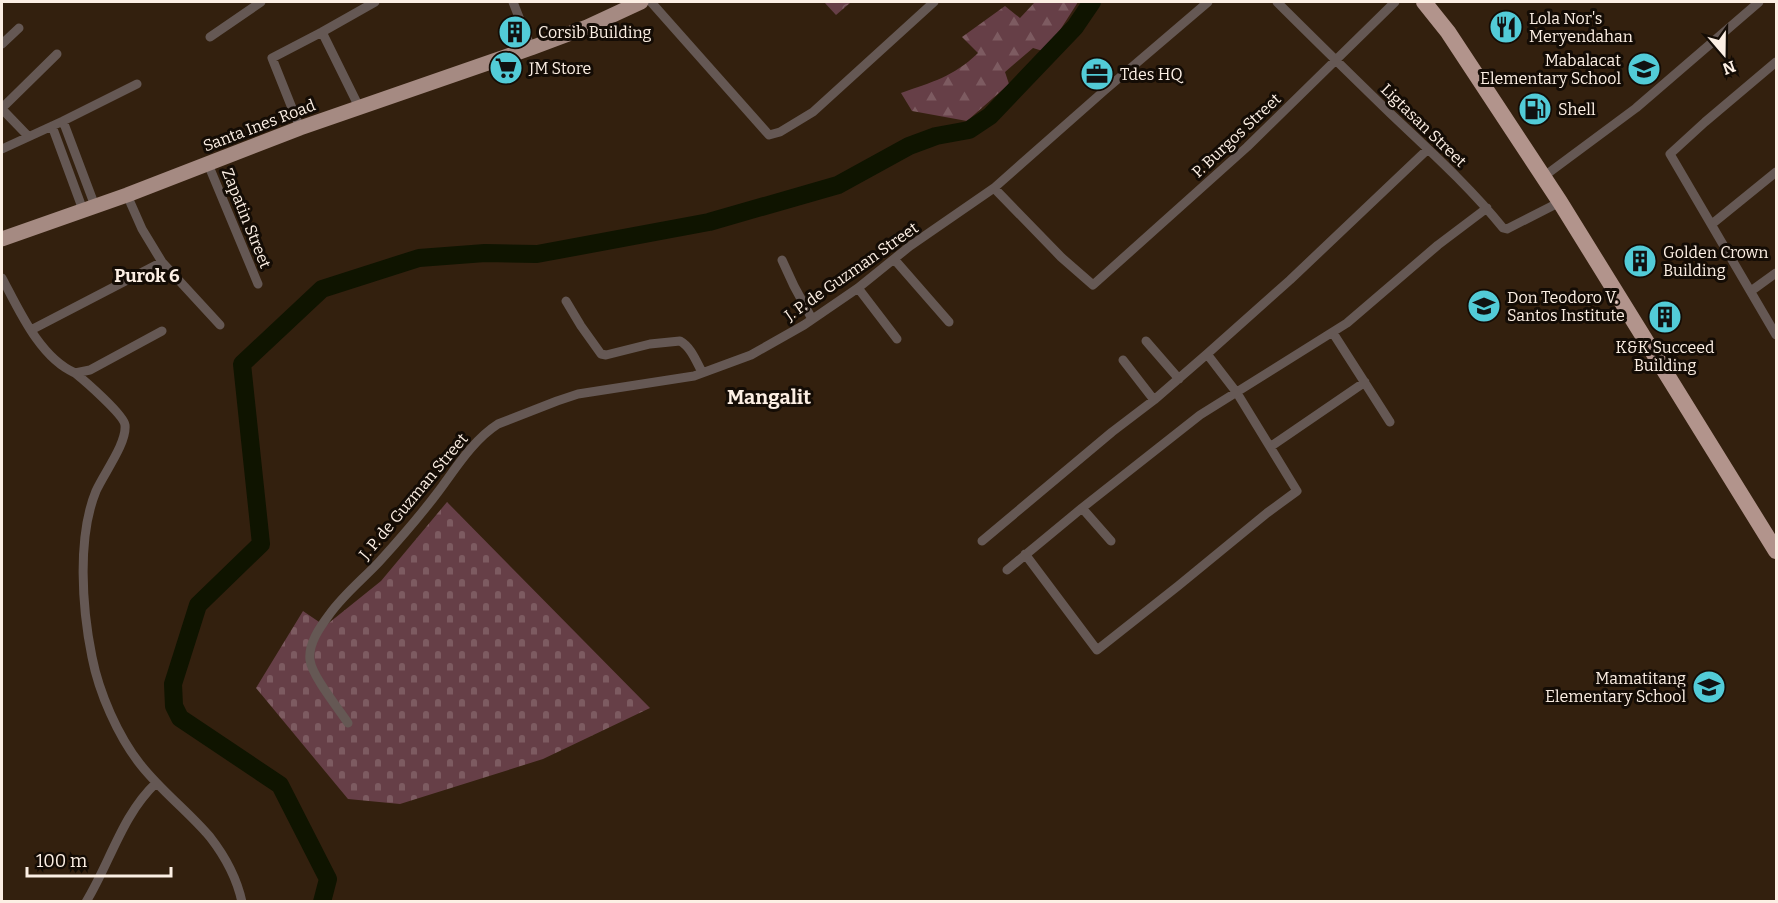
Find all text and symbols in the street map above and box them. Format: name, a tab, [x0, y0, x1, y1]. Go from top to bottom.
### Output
restaurant icon: Lola Nor's Meryendahan	[1488, 9, 1524, 45]
place label: Lola Nor's Meryendahan	[1529, 9, 1633, 46]
building icon: Corsib Building	[497, 14, 533, 50]
place label: Corsib Building	[538, 23, 652, 42]
north arrow	[1694, 24, 1754, 84]
supermarket icon: JM Store	[488, 50, 524, 86]
place label: Mabalacat Elementary School	[1480, 51, 1621, 88]
school or university icon: Mabalacat Elementary School	[1626, 51, 1662, 87]
office icon: Tdes HQ	[1079, 56, 1115, 92]
text: N	[1720, 57, 1738, 79]
place label: JM Store	[528, 59, 591, 78]
place label: Tdes HQ	[1120, 65, 1183, 84]
street label: Ligtasan Street	[1377, 80, 1470, 171]
street label: P. Burgos Street	[1188, 89, 1285, 181]
fuel station icon: Shell	[1517, 91, 1553, 127]
street label: Santa Ines Road	[200, 95, 318, 156]
place label: Shell	[1558, 100, 1596, 119]
street label: Zapatin Street	[218, 165, 275, 271]
street label: J. P. de Guzman Street	[780, 218, 922, 325]
building icon: Golden Crown Building	[1622, 243, 1658, 279]
place label: Golden Crown Building	[1663, 243, 1768, 280]
district label: Purok 6	[114, 265, 180, 287]
school or university icon: Don Teodoro V. Santos Institute	[1466, 288, 1502, 324]
place label: Don Teodoro V. Santos Institute	[1507, 288, 1625, 325]
building icon: K&K Succeed Building	[1647, 299, 1683, 335]
place label: K&K Succeed Building	[1615, 338, 1715, 375]
district label: Mangalit	[727, 385, 811, 409]
street label: J. P. de Guzman Street	[354, 429, 472, 564]
place label: Mamatitang Elementary School	[1545, 669, 1686, 706]
school or university icon: Mamatitang Elementary School	[1691, 669, 1727, 705]
scale bar	[27, 840, 171, 878]
text: 100 m	[36, 850, 87, 872]

